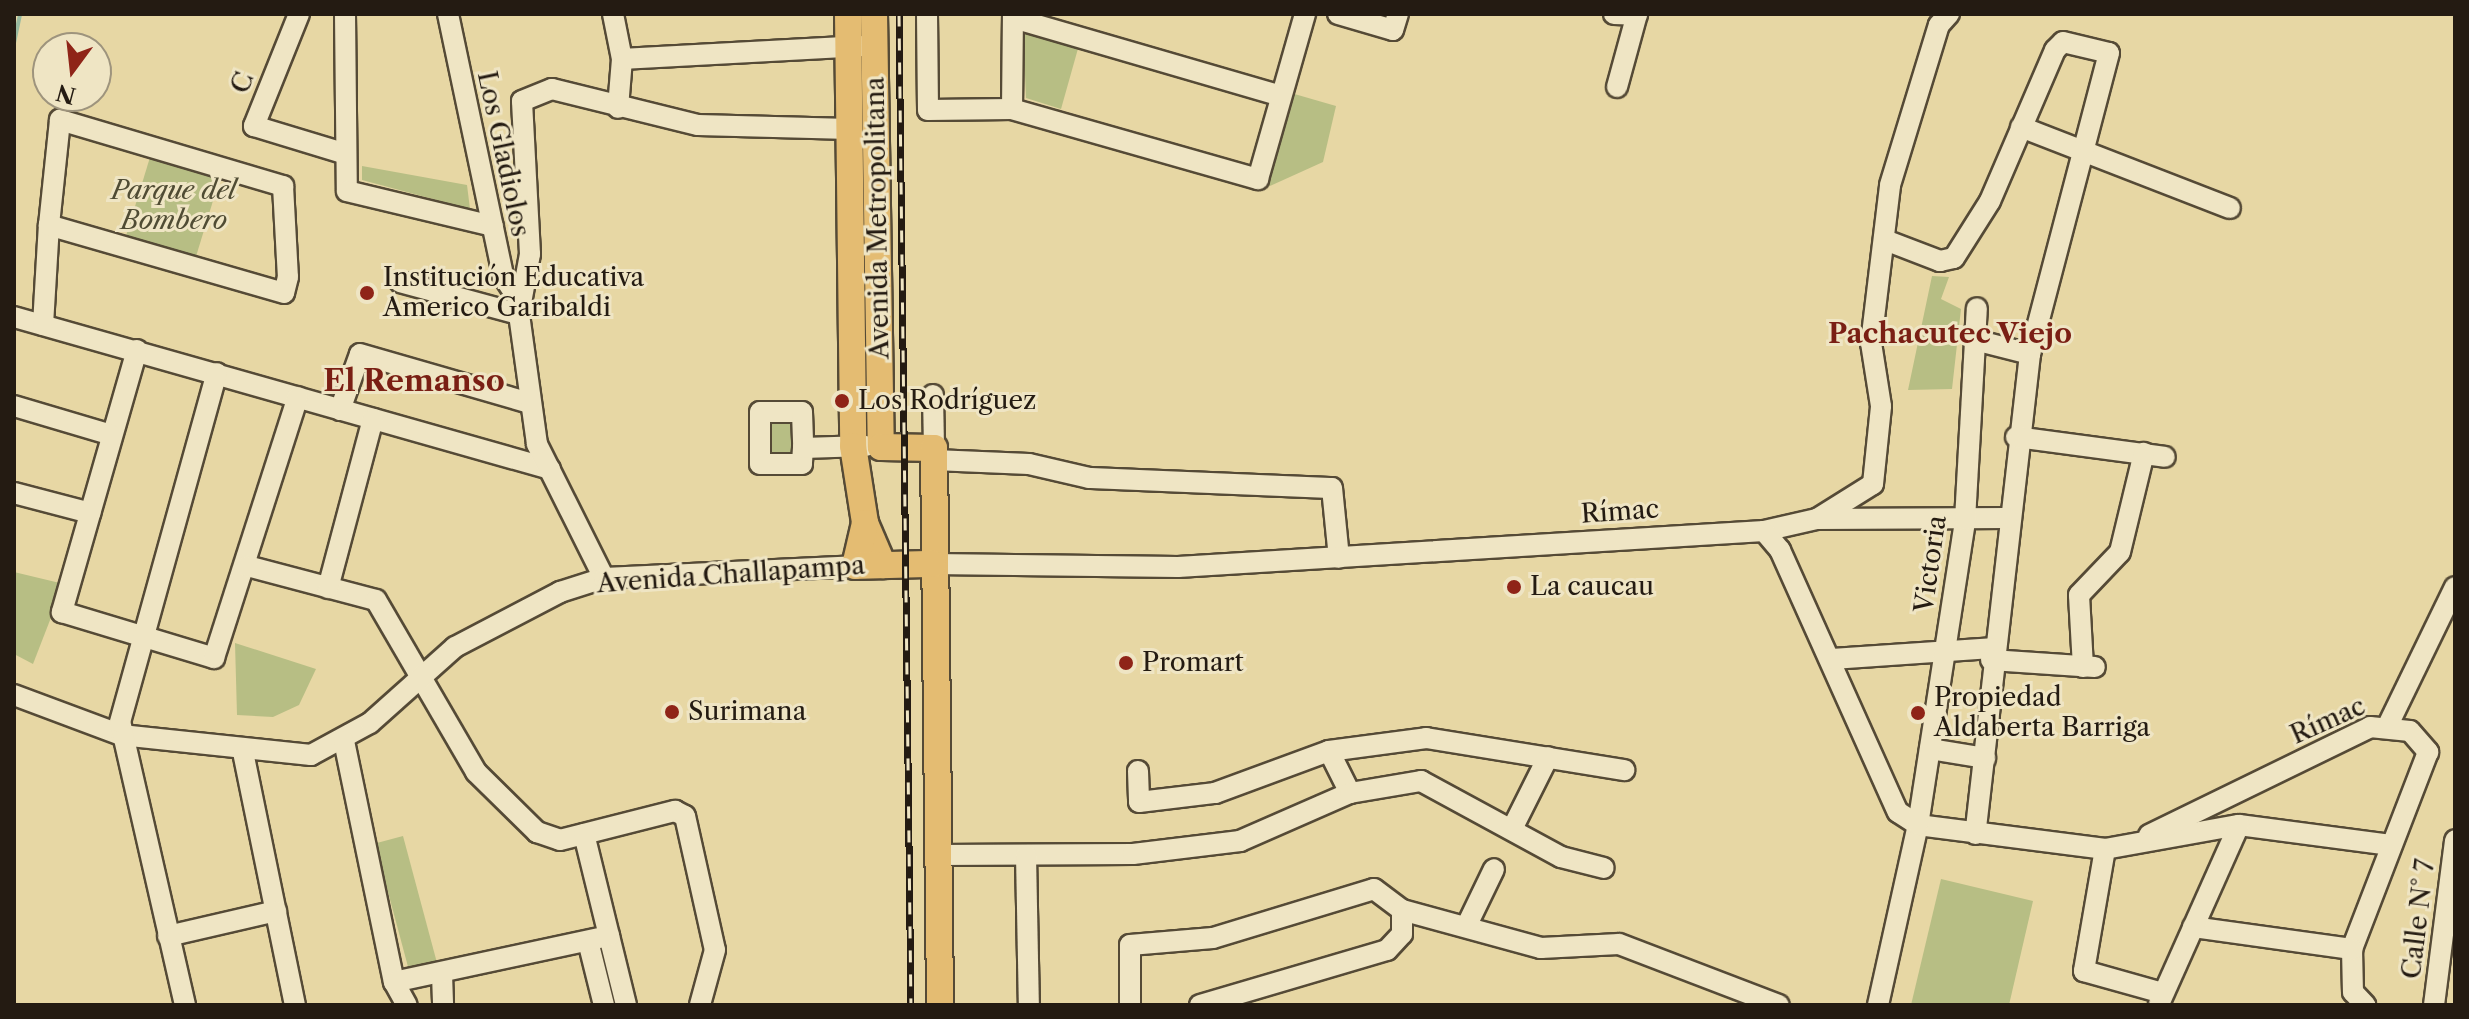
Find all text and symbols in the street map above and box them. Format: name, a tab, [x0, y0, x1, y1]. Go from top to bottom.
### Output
north arrow	[32, 32, 112, 112]
street label: C	[225, 68, 261, 98]
street label: Los Gladiolos	[470, 68, 536, 240]
street label: Avenida Metropolitana	[860, 76, 896, 360]
text: N	[53, 78, 79, 109]
park label: Parque del Bombero	[111, 175, 237, 236]
place label: Institución Educativa Americo Garibaldi	[383, 262, 644, 324]
marker: Institución Educativa Americo Garibaldi	[358, 284, 376, 302]
district label: Pachacutec Viejo	[1827, 316, 2073, 350]
district label: El Remanso	[323, 363, 505, 399]
place label: Los Rodríguez	[858, 385, 1036, 417]
marker: Los Rodríguez	[833, 392, 851, 410]
street label: Rímac	[1580, 494, 1660, 530]
street label: Victoria	[1909, 513, 1953, 615]
street label: Avenida Challapampa	[596, 550, 866, 600]
place label: La caucau	[1530, 571, 1654, 603]
marker: La caucau	[1505, 578, 1523, 596]
place label: Promart	[1142, 647, 1244, 679]
marker: Promart	[1117, 654, 1135, 672]
place label: Propiedad Aldaberta Barriga	[1934, 682, 2151, 744]
street label: Rímac	[2286, 691, 2370, 751]
place label: Surimana	[688, 696, 806, 728]
marker: Surimana	[663, 703, 681, 721]
marker: Propiedad Aldaberta Barriga	[1909, 704, 1927, 722]
street label: Calle N° 7	[2396, 857, 2442, 981]

